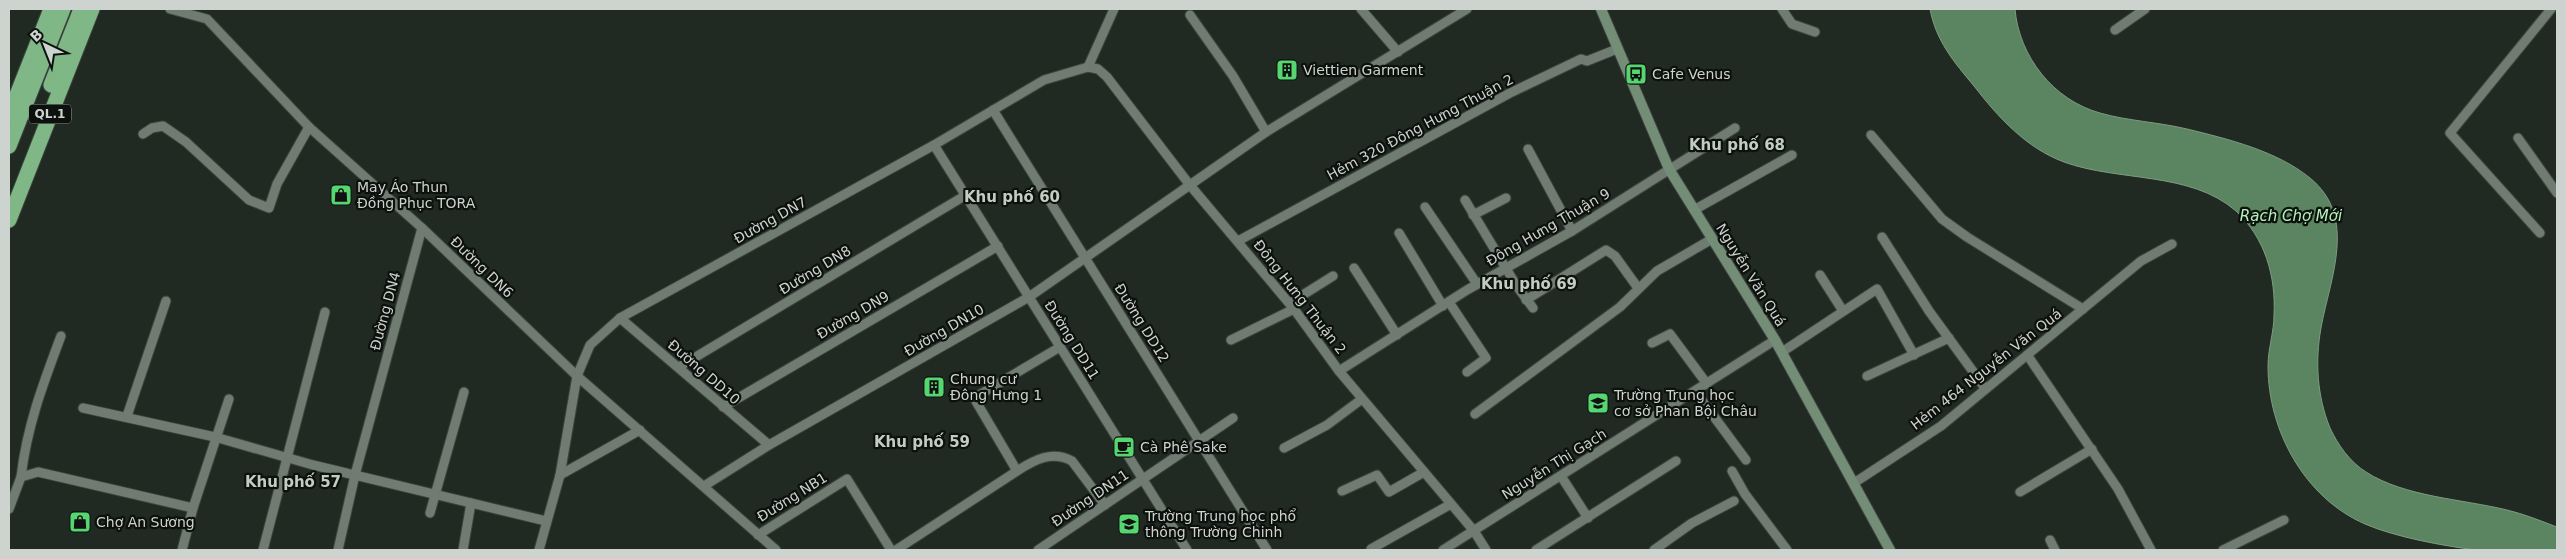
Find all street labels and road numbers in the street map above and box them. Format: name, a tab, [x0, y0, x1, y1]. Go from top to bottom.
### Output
street label: Hẻm 320 Đông Hưng Thuận 2	[1324, 71, 1516, 183]
road number: QL.1	[29, 105, 71, 124]
street label: Đông Hưng Thuận 9	[1483, 185, 1613, 269]
street label: Đường DN7	[731, 193, 809, 247]
street label: Nguyễn Văn Quá	[1713, 221, 1789, 329]
street label: Đường DN6	[447, 233, 517, 301]
street label: Đông Hưng Thuận 2	[1250, 237, 1350, 357]
street label: Đường DN8	[776, 242, 854, 298]
street label: Đường DN4	[367, 270, 403, 352]
street label: Đường DD12	[1111, 281, 1173, 365]
street label: Đường DN9	[814, 288, 892, 342]
street label: Đường DD11	[1041, 298, 1103, 382]
street label: Đường DN10	[901, 301, 987, 359]
street label: Hẻm 464 Nguyễn Văn Quá	[1907, 305, 2065, 433]
street label: Đường DD10	[665, 336, 743, 408]
street label: Nguyễn Thị Gạch	[1499, 425, 1609, 503]
street label: Đường DN11	[1048, 466, 1132, 530]
street label: Đường NB1	[754, 469, 830, 525]

